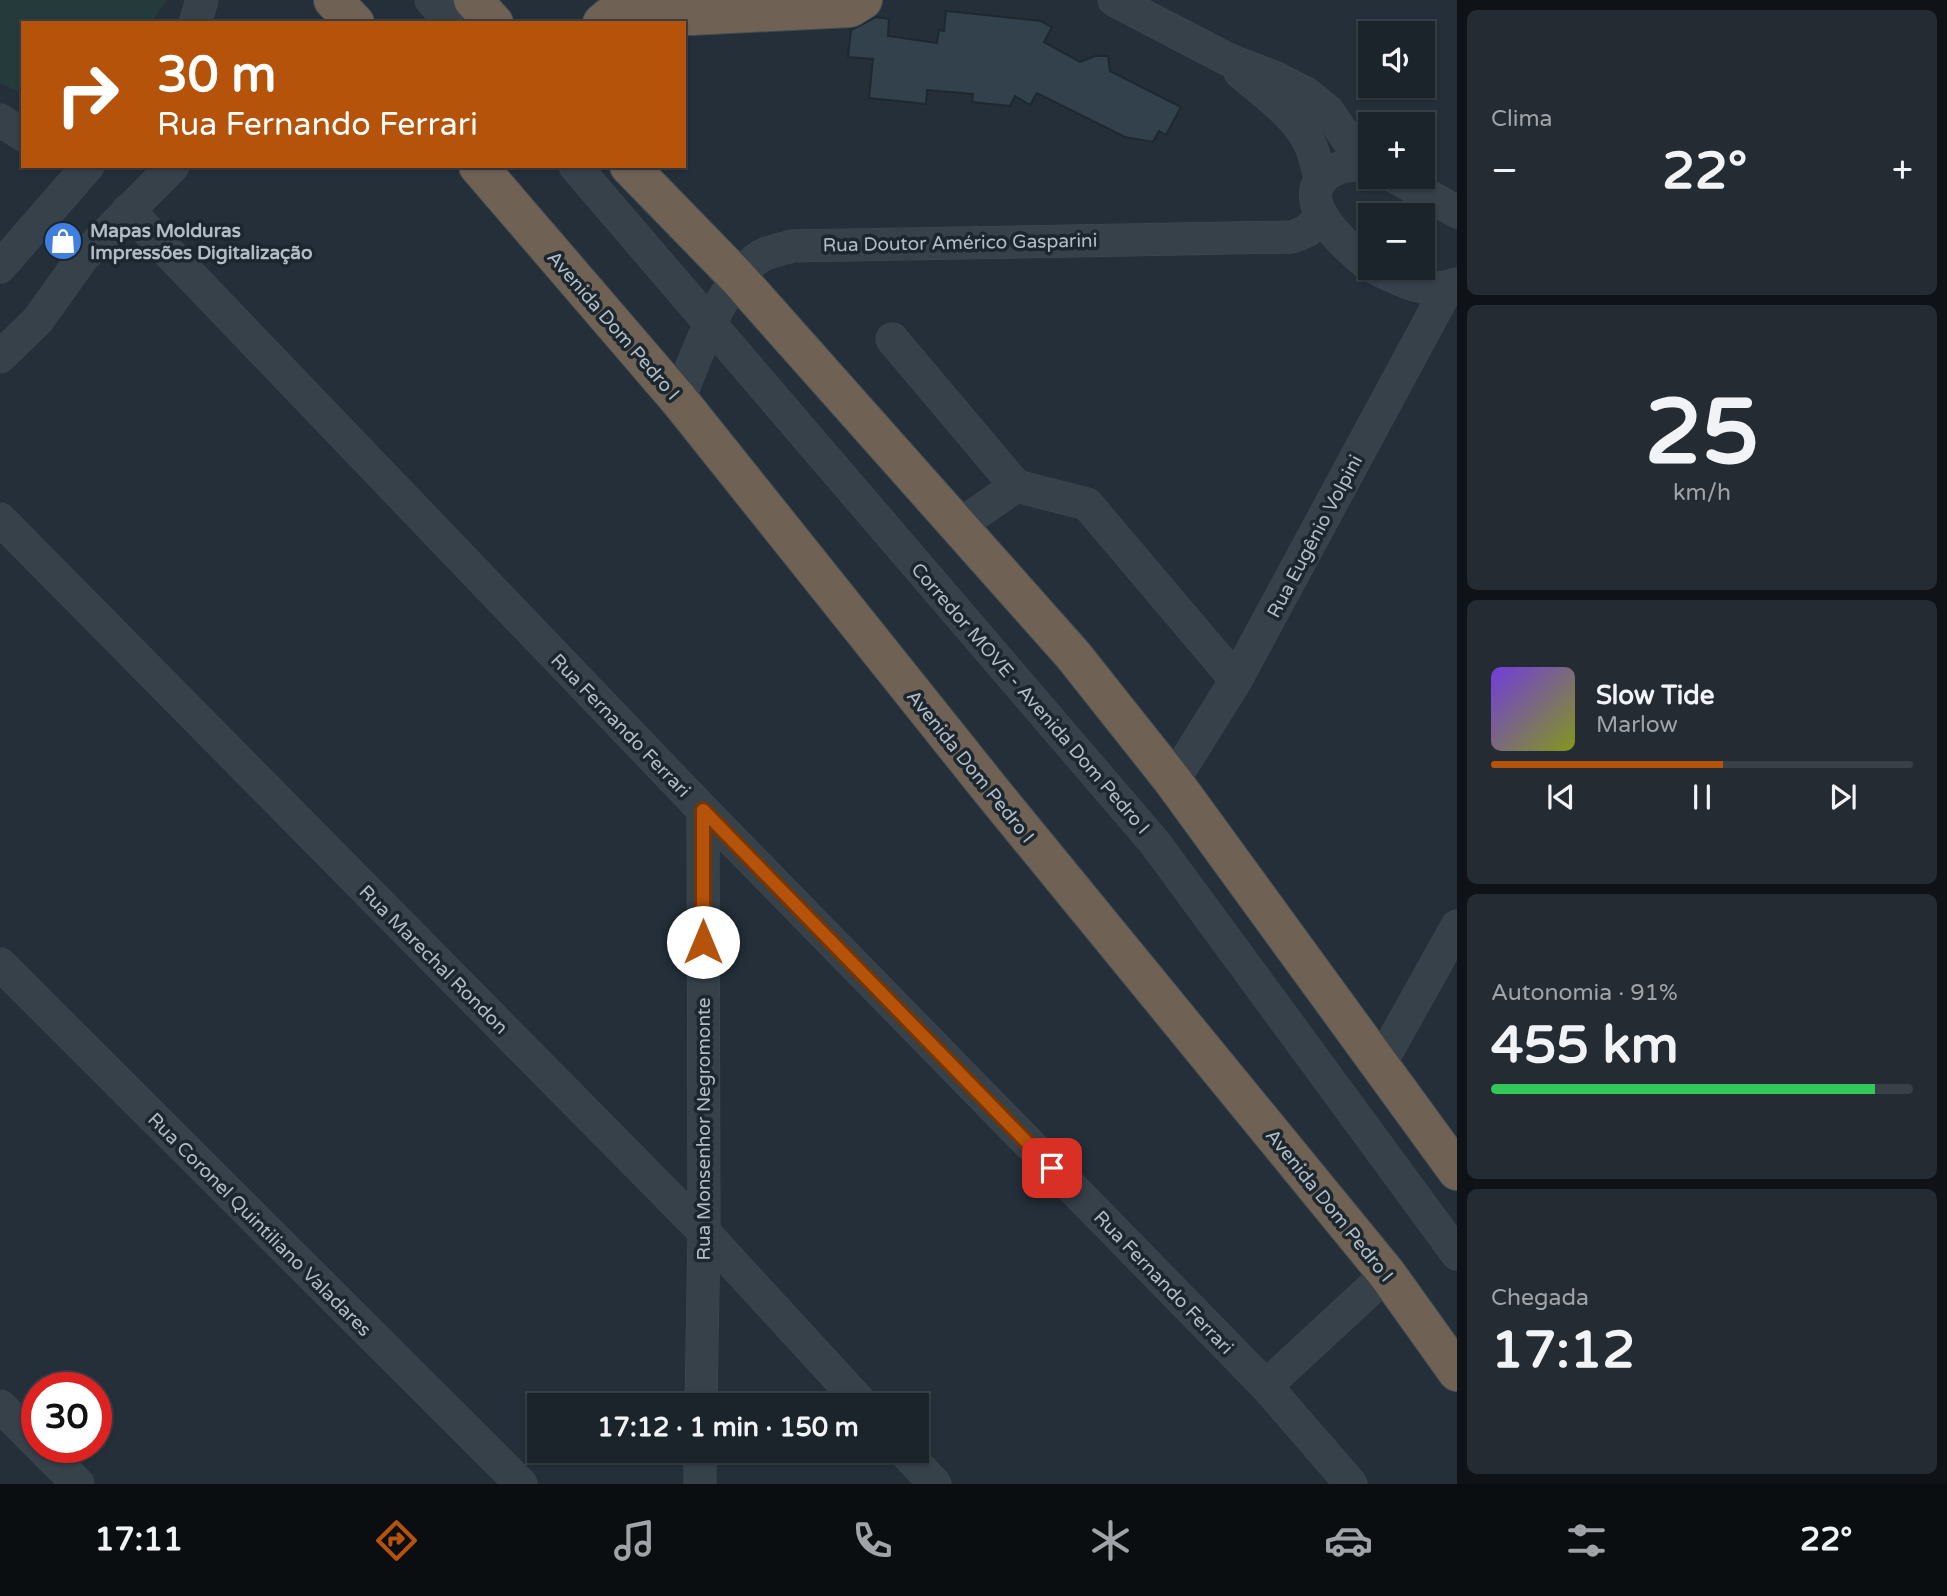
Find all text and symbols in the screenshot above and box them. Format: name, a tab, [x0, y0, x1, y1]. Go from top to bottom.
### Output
map controls	[1358, 21, 1435, 280]
button: sound	[1358, 21, 1435, 98]
text: 30 m	[157, 46, 276, 105]
icon: right	[42, 49, 133, 140]
text: Clima	[1491, 105, 1552, 133]
text: Rua Fernando Ferrari	[157, 106, 478, 144]
button: +	[1358, 112, 1435, 189]
text: 22°	[1662, 140, 1747, 203]
text: −	[1491, 148, 1518, 194]
text: +	[1892, 148, 1913, 194]
button: −	[1358, 203, 1435, 280]
shop icon: Mapas Molduras Impressões Digitalização	[42, 220, 84, 262]
place label: Mapas Molduras Impressões Digitalização	[90, 220, 312, 265]
street label: Rua Doutor Américo Gasparini	[823, 230, 1097, 256]
street label: Avenida Dom Pedro I	[543, 247, 684, 405]
text: 25	[1645, 378, 1759, 488]
street label: Rua Eugênio Volpini	[1263, 451, 1367, 622]
text: km/h	[1673, 479, 1731, 507]
street label: Corredor MOVE - Avenida Dom Pedro I	[907, 558, 1155, 838]
street label: Rua Fernando Ferrari	[546, 649, 694, 802]
text: Slow Tide	[1596, 680, 1714, 711]
street label: Avenida Dom Pedro I	[902, 685, 1040, 847]
text: Marlow	[1596, 711, 1678, 739]
icon: previous	[1542, 778, 1580, 816]
icon: pause	[1683, 778, 1721, 816]
icon: next	[1824, 778, 1862, 816]
street label: Rua Marechal Rondon	[354, 881, 512, 1039]
position arrow	[666, 905, 740, 979]
text: Autonomia · 91%	[1491, 979, 1678, 1007]
street label: Rua Monsenhor Negromonte	[693, 997, 715, 1261]
text: 455 km	[1491, 1014, 1679, 1077]
street label: Rua Coronel Quintiliano Valadares	[143, 1109, 375, 1341]
street label: Avenida Dom Pedro I	[1261, 1125, 1398, 1286]
pin	[1022, 1138, 1082, 1198]
icon: arrive	[1033, 1149, 1071, 1187]
street label: Rua Fernando Ferrari	[1089, 1206, 1237, 1359]
text: Chegada	[1491, 1284, 1589, 1312]
text: 17:12	[1491, 1319, 1635, 1382]
speed limit sign: 30	[21, 1372, 112, 1463]
text: 17:12 · 1 min · 150 m	[597, 1412, 859, 1443]
icon: directions	[372, 1516, 421, 1565]
icon: music	[610, 1516, 659, 1565]
icon: phone	[848, 1516, 897, 1565]
icon: climate	[1086, 1516, 1135, 1565]
icon: car	[1324, 1516, 1373, 1565]
icon: filters	[1562, 1516, 1611, 1565]
text: 17:11	[94, 1521, 183, 1559]
text: 22°	[1800, 1521, 1852, 1559]

